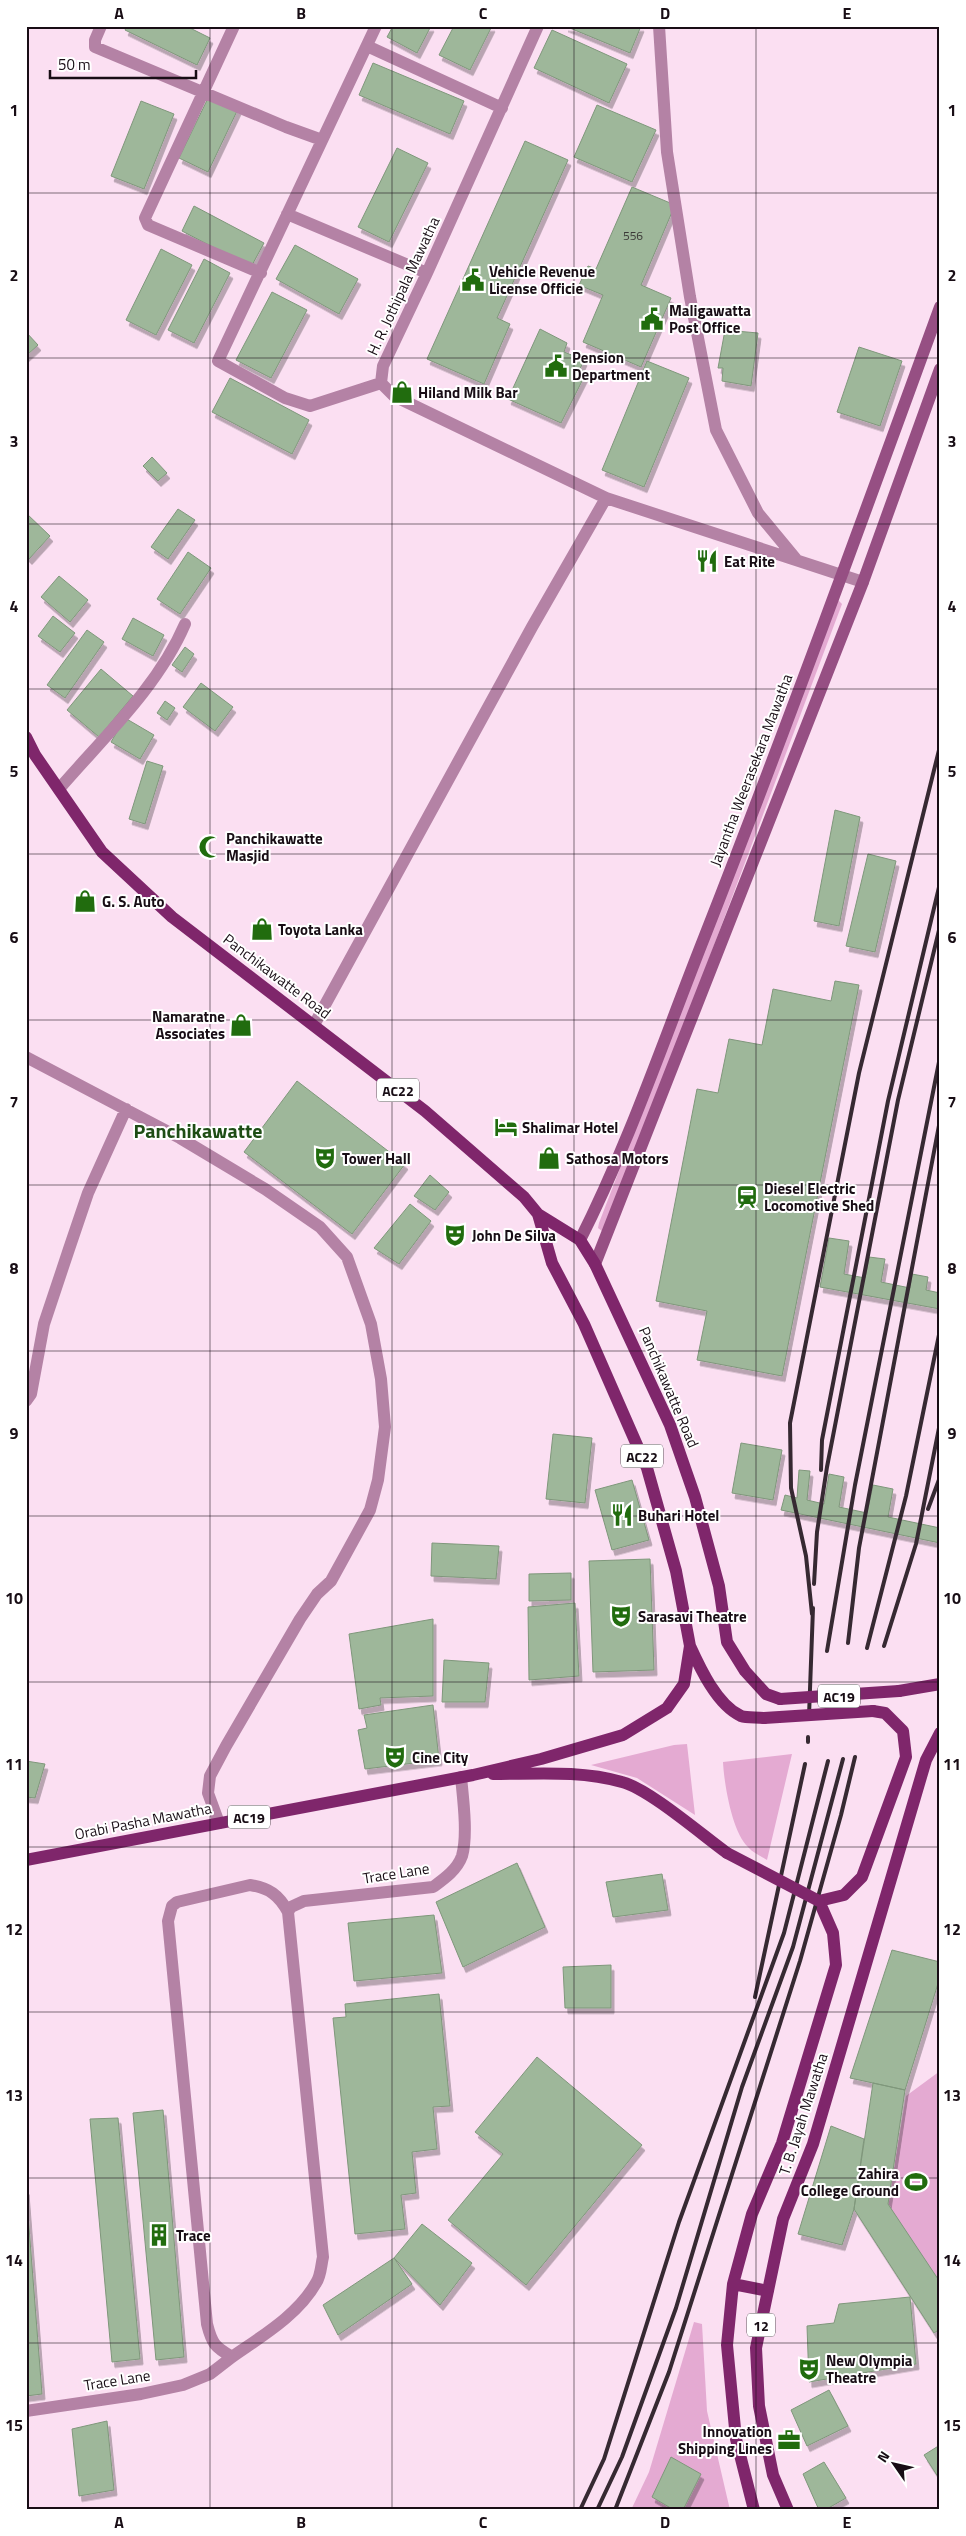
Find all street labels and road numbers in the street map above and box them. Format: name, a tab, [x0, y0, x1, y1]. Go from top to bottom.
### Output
street label: H. R. Jothipala Mawatha	[361, 212, 445, 359]
street label: Jayantha Weerasekara Mawatha	[704, 670, 799, 870]
street label: Panchikawatte Road	[218, 928, 336, 1024]
road number: AC22	[377, 1078, 419, 1102]
street label: Panchikawatte Road	[633, 1323, 705, 1451]
road number: AC22	[621, 1444, 663, 1468]
road number: AC19	[818, 1684, 860, 1708]
street label: Orabi Pasha Mawatha	[73, 1796, 214, 1846]
road number: AC19	[228, 1805, 270, 1828]
street label: Trace Lane	[361, 1856, 431, 1890]
street label: T. B. Jayah Mawatha	[772, 2050, 834, 2178]
road number: 12	[747, 2314, 775, 2336]
street label: Trace Lane	[82, 2363, 152, 2397]

